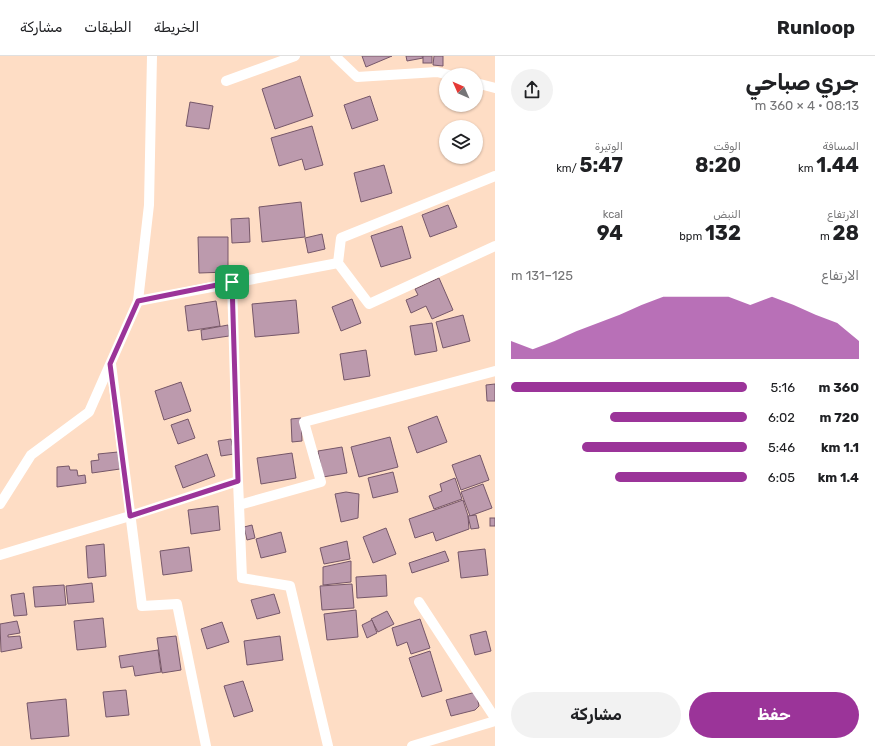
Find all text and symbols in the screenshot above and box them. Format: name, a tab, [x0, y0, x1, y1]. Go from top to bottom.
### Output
text: Runloop	[777, 16, 855, 39]
text: مشاركة	[20, 19, 62, 36]
text: الطبقات	[84, 19, 132, 36]
text: الخريطة	[154, 19, 199, 36]
north arrow	[439, 68, 483, 112]
map controls	[439, 68, 483, 164]
button: share	[511, 69, 553, 111]
text: جري صباحي	[746, 69, 859, 96]
text: 08:13 · 4 × 360 m	[755, 98, 859, 113]
button: layers	[439, 120, 483, 164]
text: الوتيرة	[595, 140, 623, 153]
text: الوقت	[713, 140, 741, 153]
text: المسافة	[822, 140, 859, 153]
text: 5:47	[580, 153, 623, 177]
text: 8:20	[695, 153, 741, 177]
text: 1.44	[816, 153, 859, 177]
text: /km	[556, 162, 580, 175]
text: km	[798, 162, 816, 175]
text: kcal	[603, 208, 623, 221]
text: النبض	[713, 208, 741, 221]
text: الارتفاع	[827, 208, 859, 221]
text: 94	[597, 221, 623, 245]
text: 132	[705, 221, 741, 245]
text: 28	[832, 221, 859, 245]
text: bpm	[679, 230, 705, 243]
text: m	[820, 230, 832, 243]
pin	[215, 265, 249, 299]
text: 125–131 m	[511, 268, 573, 283]
text: الارتفاع	[822, 268, 859, 283]
icon: arrive	[221, 271, 243, 293]
text: 5:16	[771, 380, 795, 395]
text: 360 m	[818, 380, 859, 395]
text: 6:02	[768, 410, 795, 425]
text: 720 m	[820, 410, 859, 425]
text: 5:46	[768, 440, 795, 455]
text: 1.1 km	[821, 440, 859, 455]
text: 6:05	[768, 470, 795, 485]
text: 1.4 km	[818, 470, 859, 485]
button: مشاركة	[511, 692, 681, 738]
button: حفظ	[689, 692, 859, 738]

